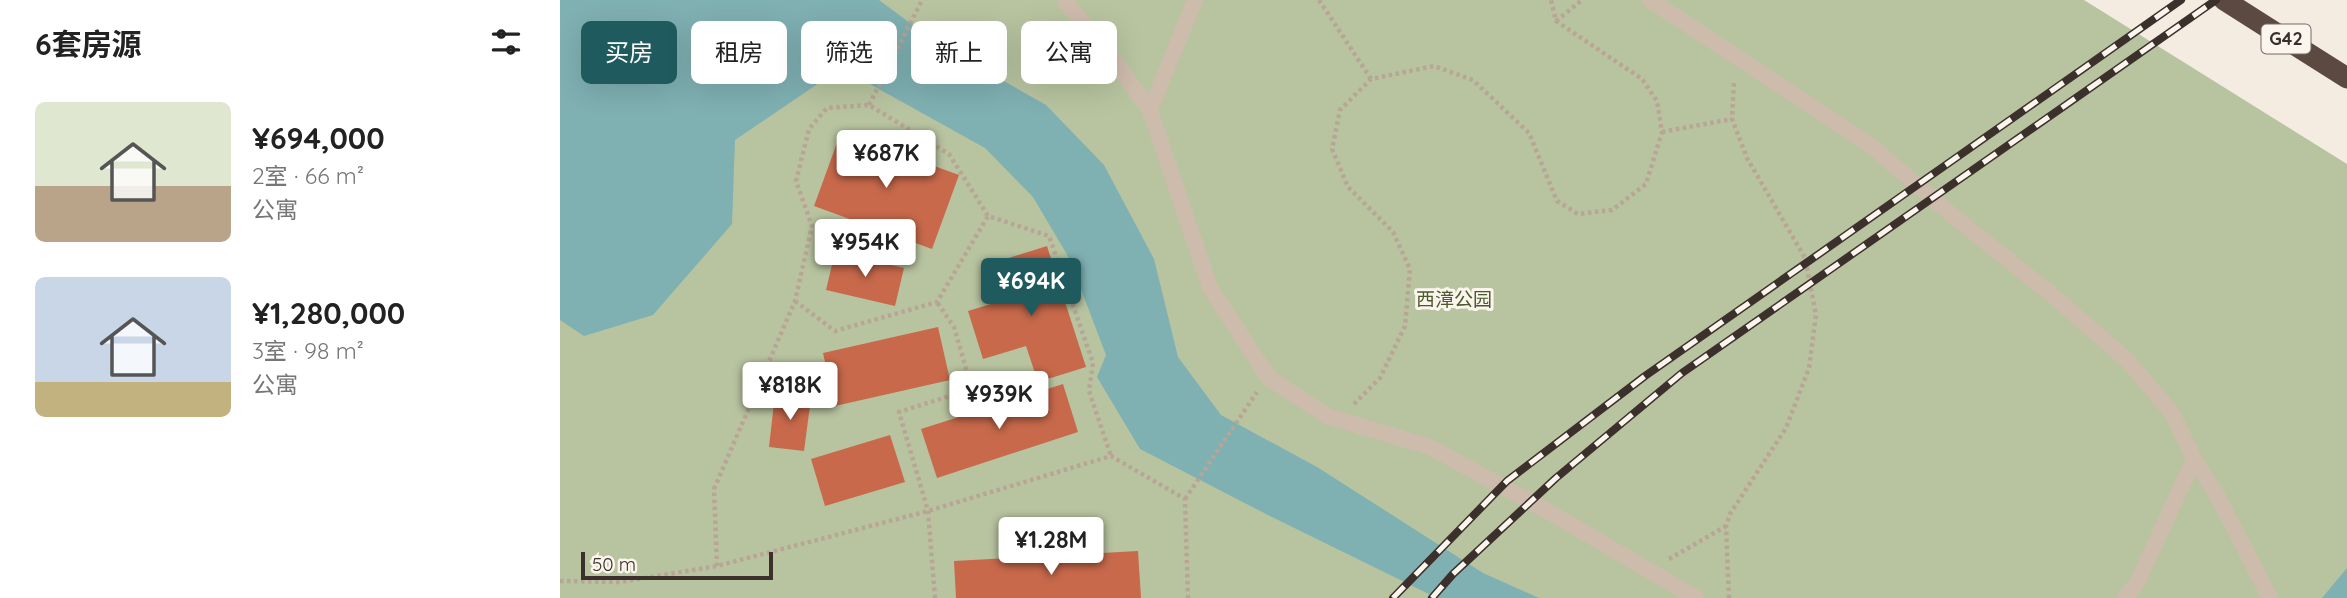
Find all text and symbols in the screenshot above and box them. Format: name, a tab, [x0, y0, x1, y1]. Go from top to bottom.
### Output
chip: 买房	[581, 21, 677, 84]
chip: 租房	[691, 21, 787, 84]
chip: 筛选	[801, 21, 897, 84]
chip: 新上	[911, 21, 1007, 84]
chip: 公寓	[1021, 21, 1117, 84]
icon: filters	[487, 23, 525, 61]
road number: G42	[2262, 24, 2310, 54]
text: 6套房源	[35, 25, 142, 63]
text: ¥694,000	[252, 119, 385, 157]
icon: home	[91, 130, 175, 214]
pin: ¥687K	[837, 130, 935, 190]
text: ¥687K	[853, 138, 919, 167]
text: 2室 · 66 m²	[252, 161, 364, 190]
text: 公寓	[252, 195, 298, 224]
pin: ¥954K	[816, 219, 914, 279]
text: ¥954K	[831, 227, 899, 256]
pin: ¥694K	[982, 258, 1080, 318]
text: ¥694K	[997, 266, 1065, 295]
park label: 西漳公园	[1416, 287, 1492, 311]
text: ¥1,280,000	[252, 294, 405, 332]
icon: home	[91, 305, 175, 389]
text: 3室 · 98 m²	[252, 336, 364, 365]
pin: ¥818K	[741, 362, 839, 422]
text: 公寓	[252, 370, 298, 399]
text: ¥818K	[759, 370, 821, 399]
pin: ¥939K	[950, 372, 1048, 431]
text: ¥939K	[965, 379, 1033, 408]
pin: ¥1.28M	[994, 518, 1108, 577]
text: ¥1.28M	[1015, 525, 1087, 554]
scale bar	[581, 549, 774, 581]
text: 50 m	[592, 552, 636, 576]

